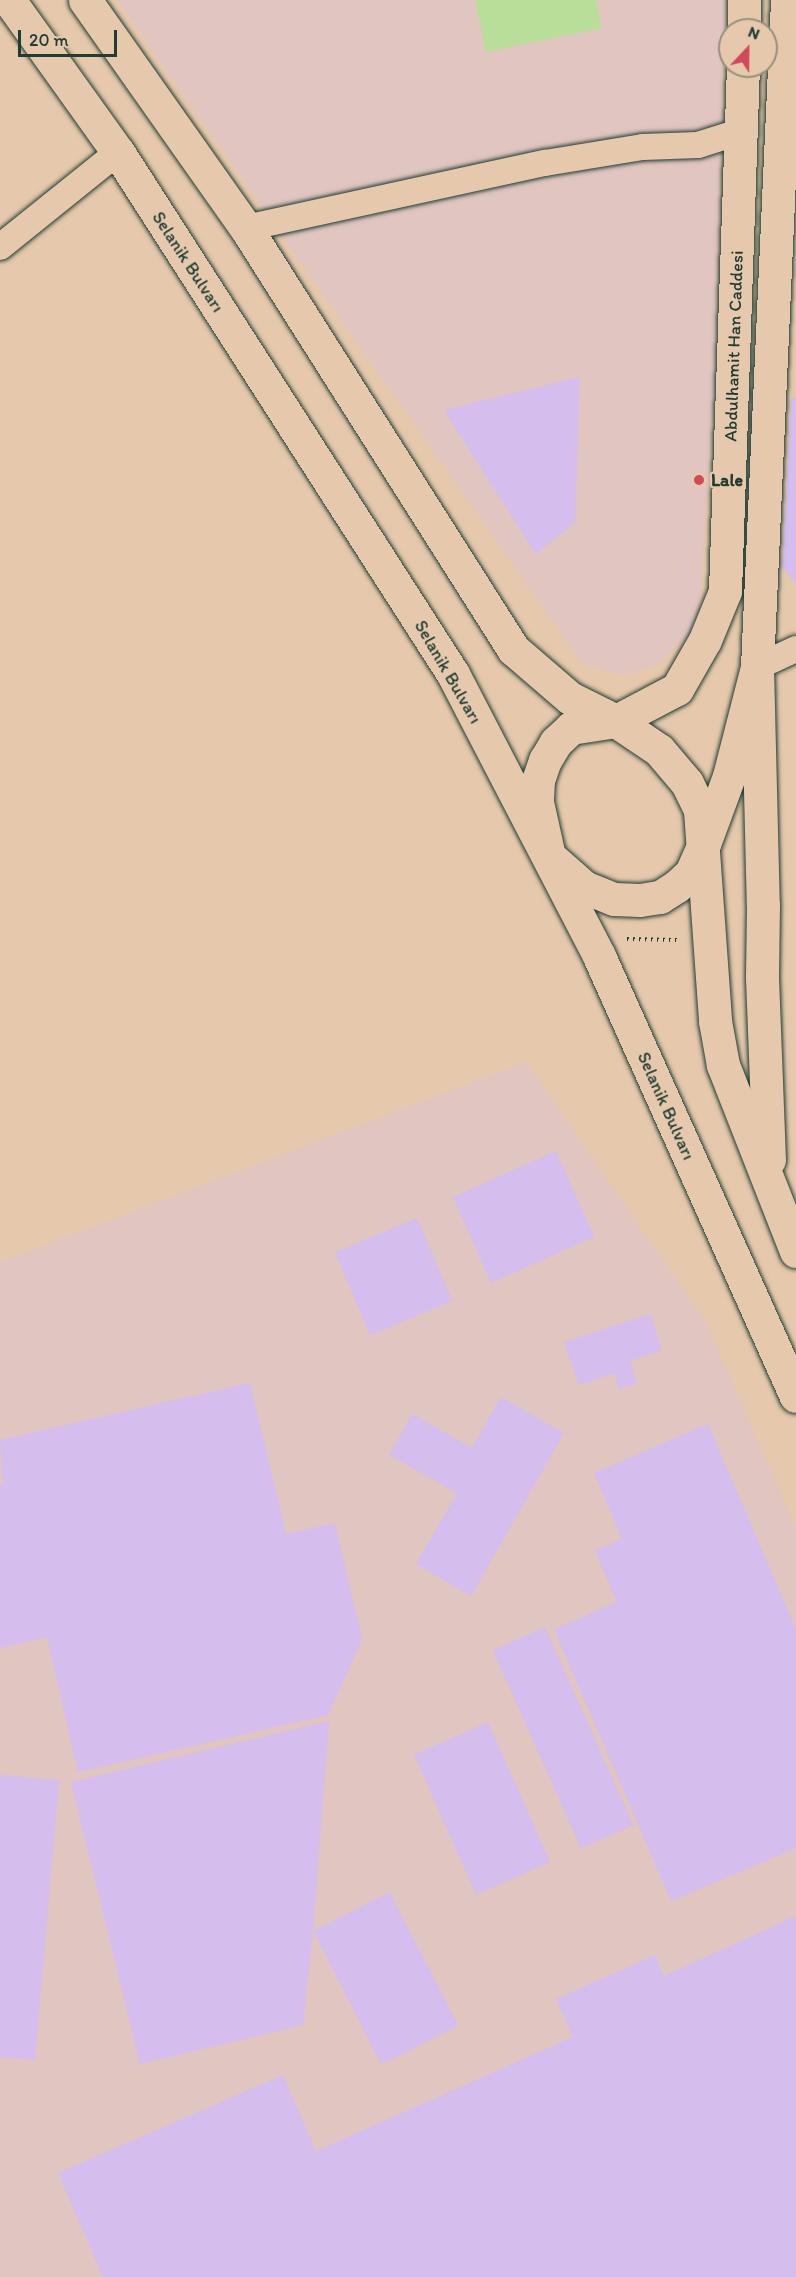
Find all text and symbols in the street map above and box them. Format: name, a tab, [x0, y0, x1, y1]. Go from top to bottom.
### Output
scale bar	[21, 18, 120, 56]
north arrow	[718, 18, 778, 78]
text: N	[746, 22, 763, 44]
text: 20 m	[29, 29, 69, 51]
street label: Selanik Bulvarı	[147, 208, 229, 316]
street label: Abdulhamit Han Caddesi	[720, 250, 748, 442]
place label: Lale	[711, 469, 743, 491]
marker: Lale	[692, 473, 706, 487]
street label: Selanik Bulvarı	[410, 616, 486, 728]
street label: Selanik Bulvarı	[633, 1049, 699, 1163]

